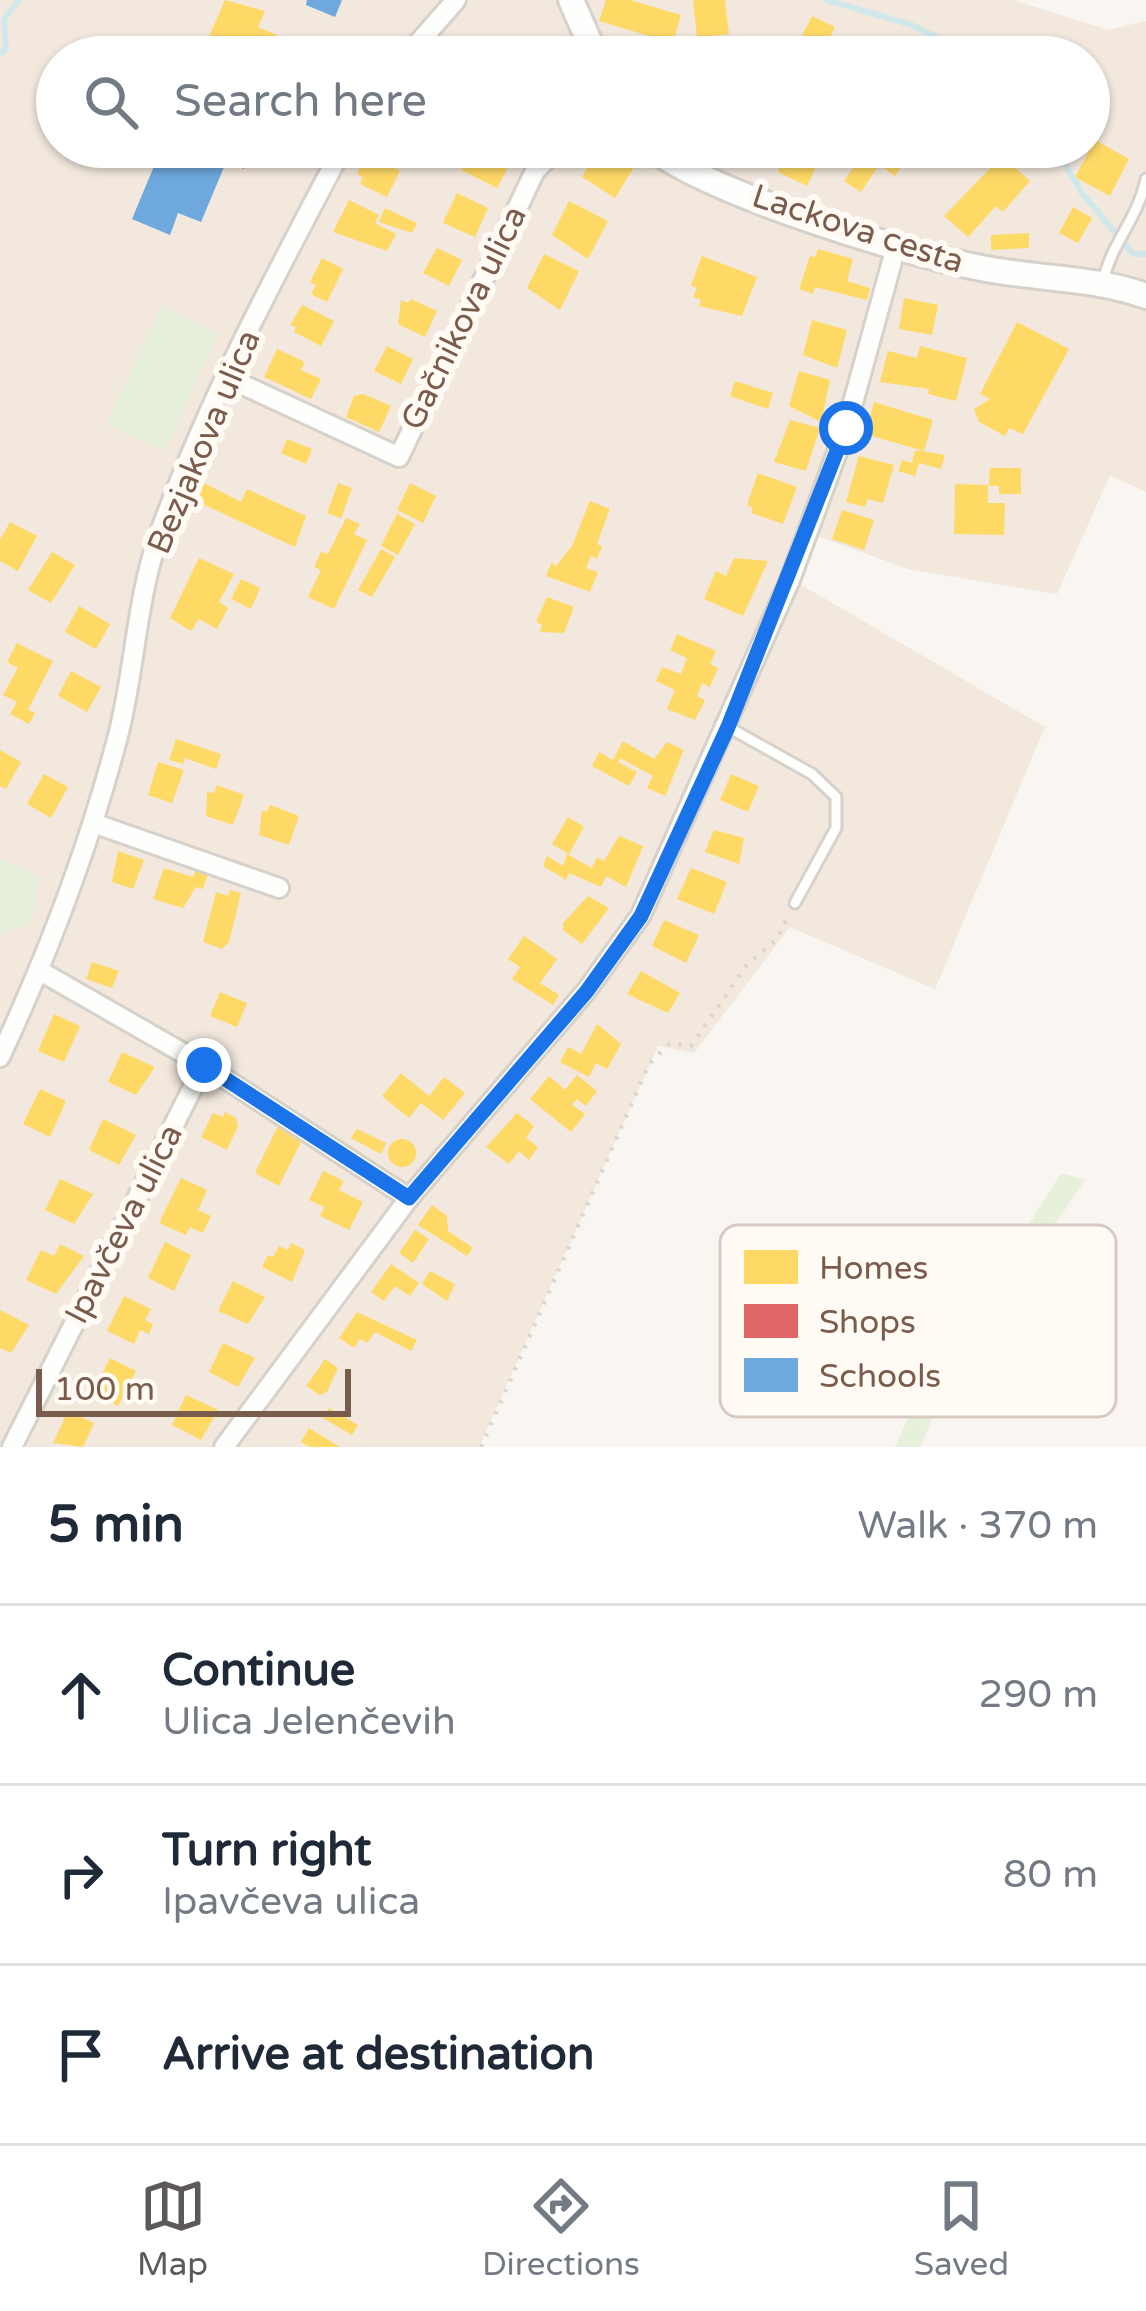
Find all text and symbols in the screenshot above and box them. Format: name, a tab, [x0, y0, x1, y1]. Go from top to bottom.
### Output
search box	[36, 36, 1110, 168]
icon: search	[78, 69, 144, 135]
text: Search here	[174, 75, 427, 129]
street label: Lackova cesta	[747, 176, 969, 282]
street label: Gačnikova ulica	[393, 200, 535, 436]
street label: Bezjakova ulica	[139, 324, 269, 560]
route start	[819, 401, 873, 455]
route end	[177, 1038, 231, 1092]
street label: Ipavčeva ulica	[57, 1118, 191, 1330]
legend	[720, 1225, 1116, 1417]
text: Homes	[819, 1249, 928, 1288]
text: Shops	[819, 1303, 916, 1342]
text: Schools	[819, 1357, 941, 1396]
scale bar	[36, 1363, 351, 1416]
text: 100 m	[54, 1370, 155, 1409]
text: 5 min	[48, 1494, 184, 1556]
text: Walk · 370 m	[857, 1502, 1098, 1549]
text: Continue	[162, 1644, 355, 1698]
icon: ahead	[48, 1662, 114, 1728]
text: 290 m	[979, 1671, 1098, 1718]
text: Ulica Jelenčevih	[162, 1698, 456, 1745]
text: Turn right	[162, 1824, 371, 1878]
icon: right	[48, 1842, 114, 1908]
text: 80 m	[1003, 1851, 1098, 1898]
text: Ipavčeva ulica	[162, 1878, 420, 1925]
icon: arrive	[48, 2022, 114, 2088]
text: Arrive at destination	[162, 2028, 594, 2082]
tab: Map	[137, 2173, 208, 2284]
tab: Directions	[482, 2173, 640, 2284]
tab: Saved	[914, 2173, 1009, 2284]

